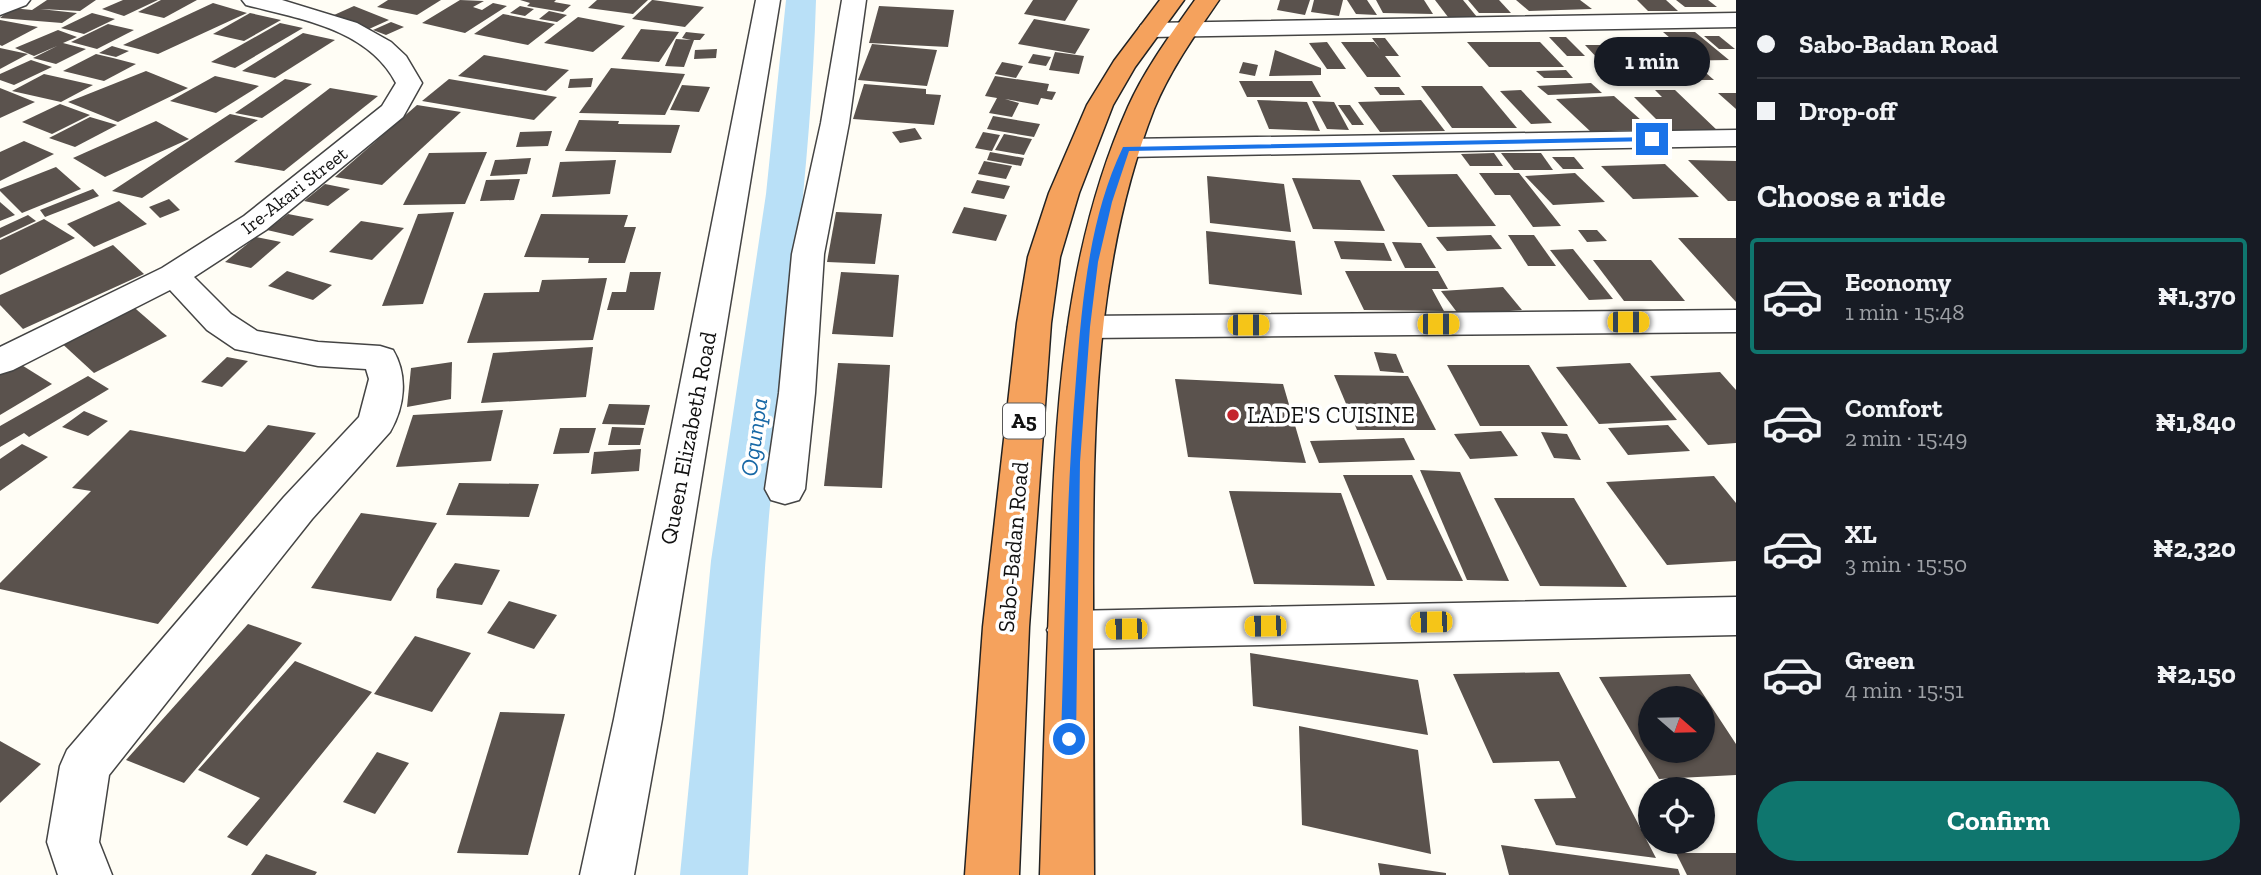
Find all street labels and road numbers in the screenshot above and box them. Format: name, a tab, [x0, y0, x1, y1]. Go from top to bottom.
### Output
street label: Ire-Akari Street	[237, 142, 352, 239]
street label: Queen Elizabeth Road	[654, 329, 722, 547]
road number: A5	[1003, 404, 1045, 438]
street label: Sabo-Badan Road	[992, 460, 1034, 634]

